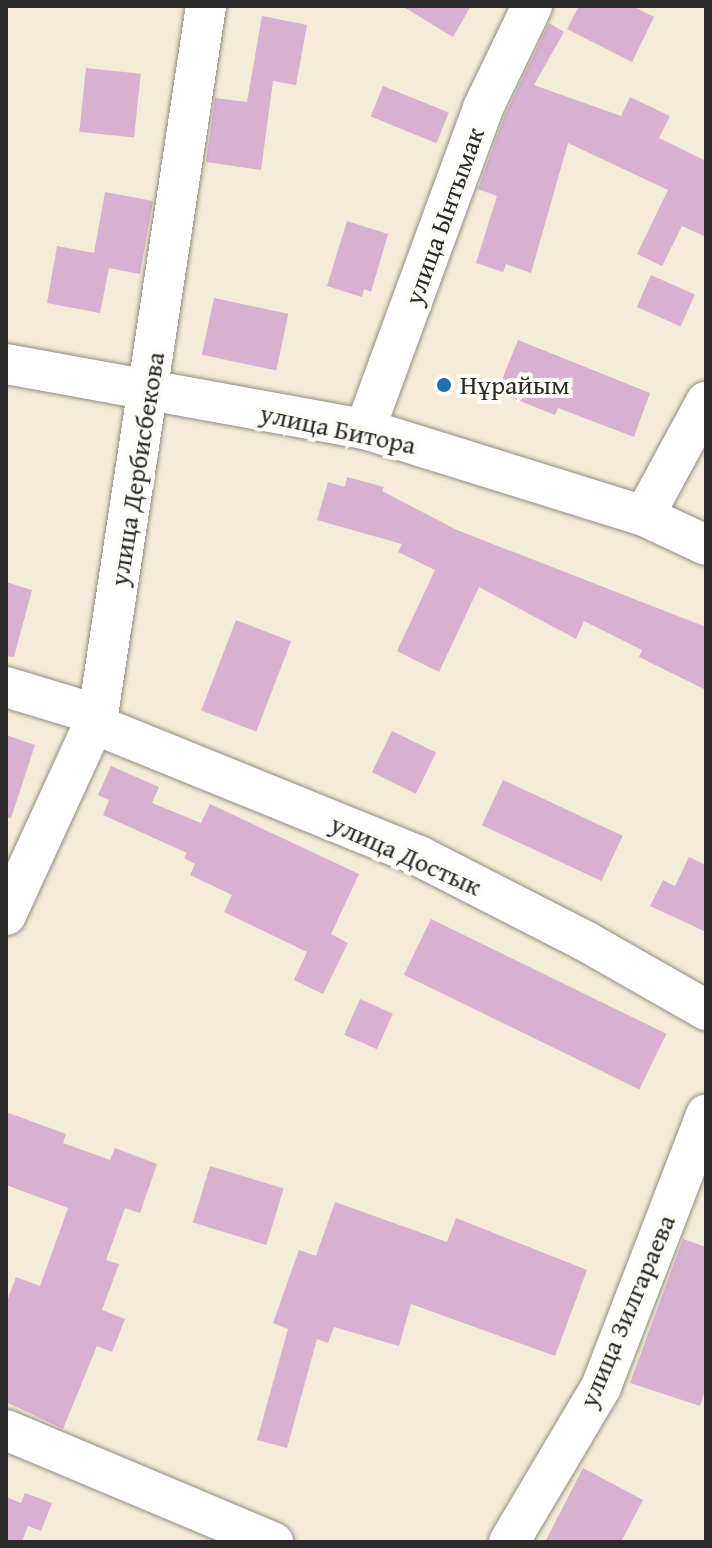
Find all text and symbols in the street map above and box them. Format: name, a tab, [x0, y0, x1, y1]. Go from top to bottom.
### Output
street label: улица Ынтымак	[397, 123, 491, 309]
street label: улица Дербисбекова	[103, 350, 171, 588]
place label: Нұрайым	[460, 369, 570, 401]
marker: Нұрайым	[435, 376, 453, 394]
street label: улица Битора	[257, 397, 419, 461]
street label: улица Достык	[326, 808, 486, 902]
street label: улица Зилгараева	[572, 1210, 682, 1412]

